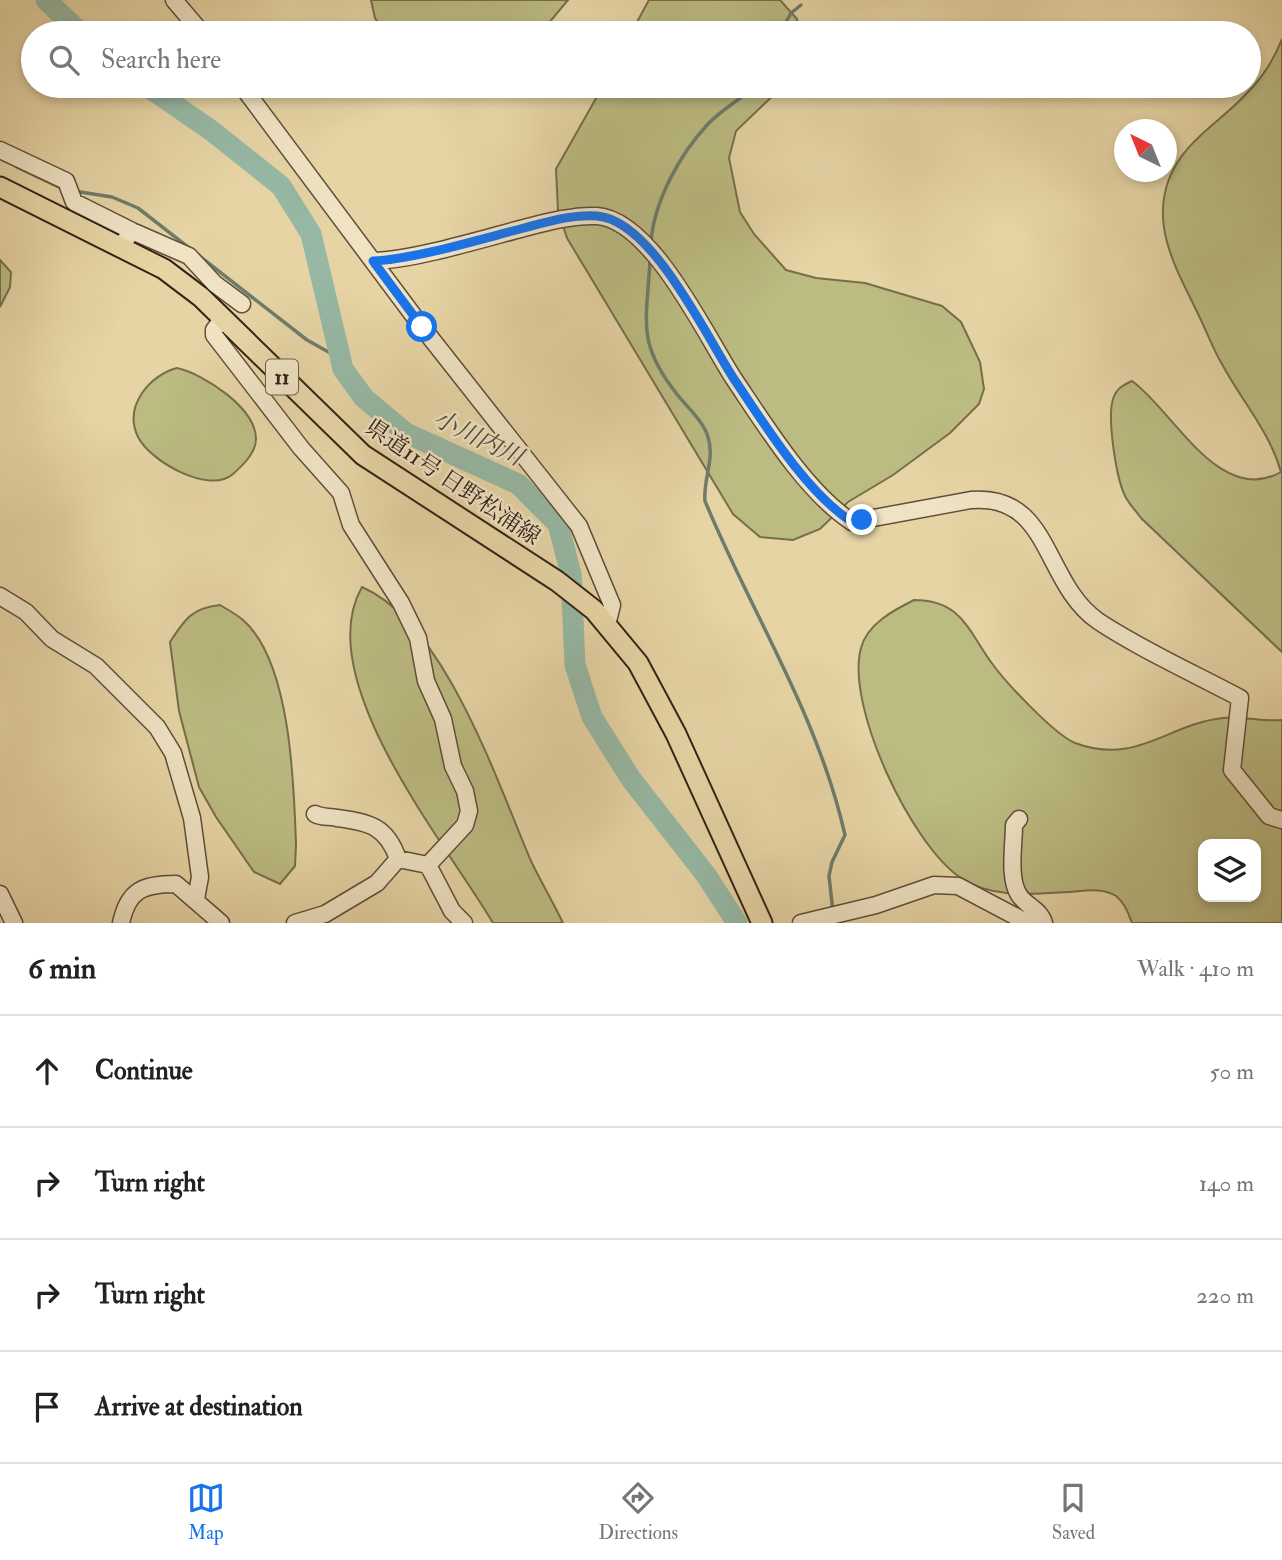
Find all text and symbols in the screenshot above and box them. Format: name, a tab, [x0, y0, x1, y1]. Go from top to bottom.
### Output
search box	[21, 21, 1261, 98]
icon: search	[45, 41, 83, 79]
text: Search here	[101, 44, 221, 76]
north arrow	[1114, 119, 1177, 182]
route start	[406, 311, 437, 342]
road number: 11	[266, 360, 298, 394]
water label: 小川内川	[428, 403, 531, 474]
street label: 県道11号 日野松浦線	[360, 413, 546, 551]
route end	[846, 504, 877, 535]
map controls	[1198, 839, 1261, 902]
button: layers	[1198, 839, 1261, 902]
text: 6 min	[28, 950, 96, 987]
text: Walk · 410 m	[1137, 954, 1254, 983]
icon: ahead	[28, 1052, 66, 1090]
text: Continue	[95, 1055, 193, 1087]
text: 50 m	[1210, 1057, 1254, 1086]
icon: right	[28, 1164, 66, 1202]
text: Turn right	[95, 1167, 205, 1199]
text: 140 m	[1199, 1169, 1254, 1198]
icon: right	[28, 1276, 66, 1314]
text: Turn right	[95, 1279, 205, 1311]
text: 220 m	[1196, 1281, 1254, 1310]
icon: arrive	[28, 1388, 66, 1426]
text: Arrive at destination	[95, 1391, 303, 1423]
tab: Map	[187, 1479, 225, 1545]
tab: Directions	[598, 1479, 678, 1545]
tab: Saved	[1052, 1479, 1095, 1545]

